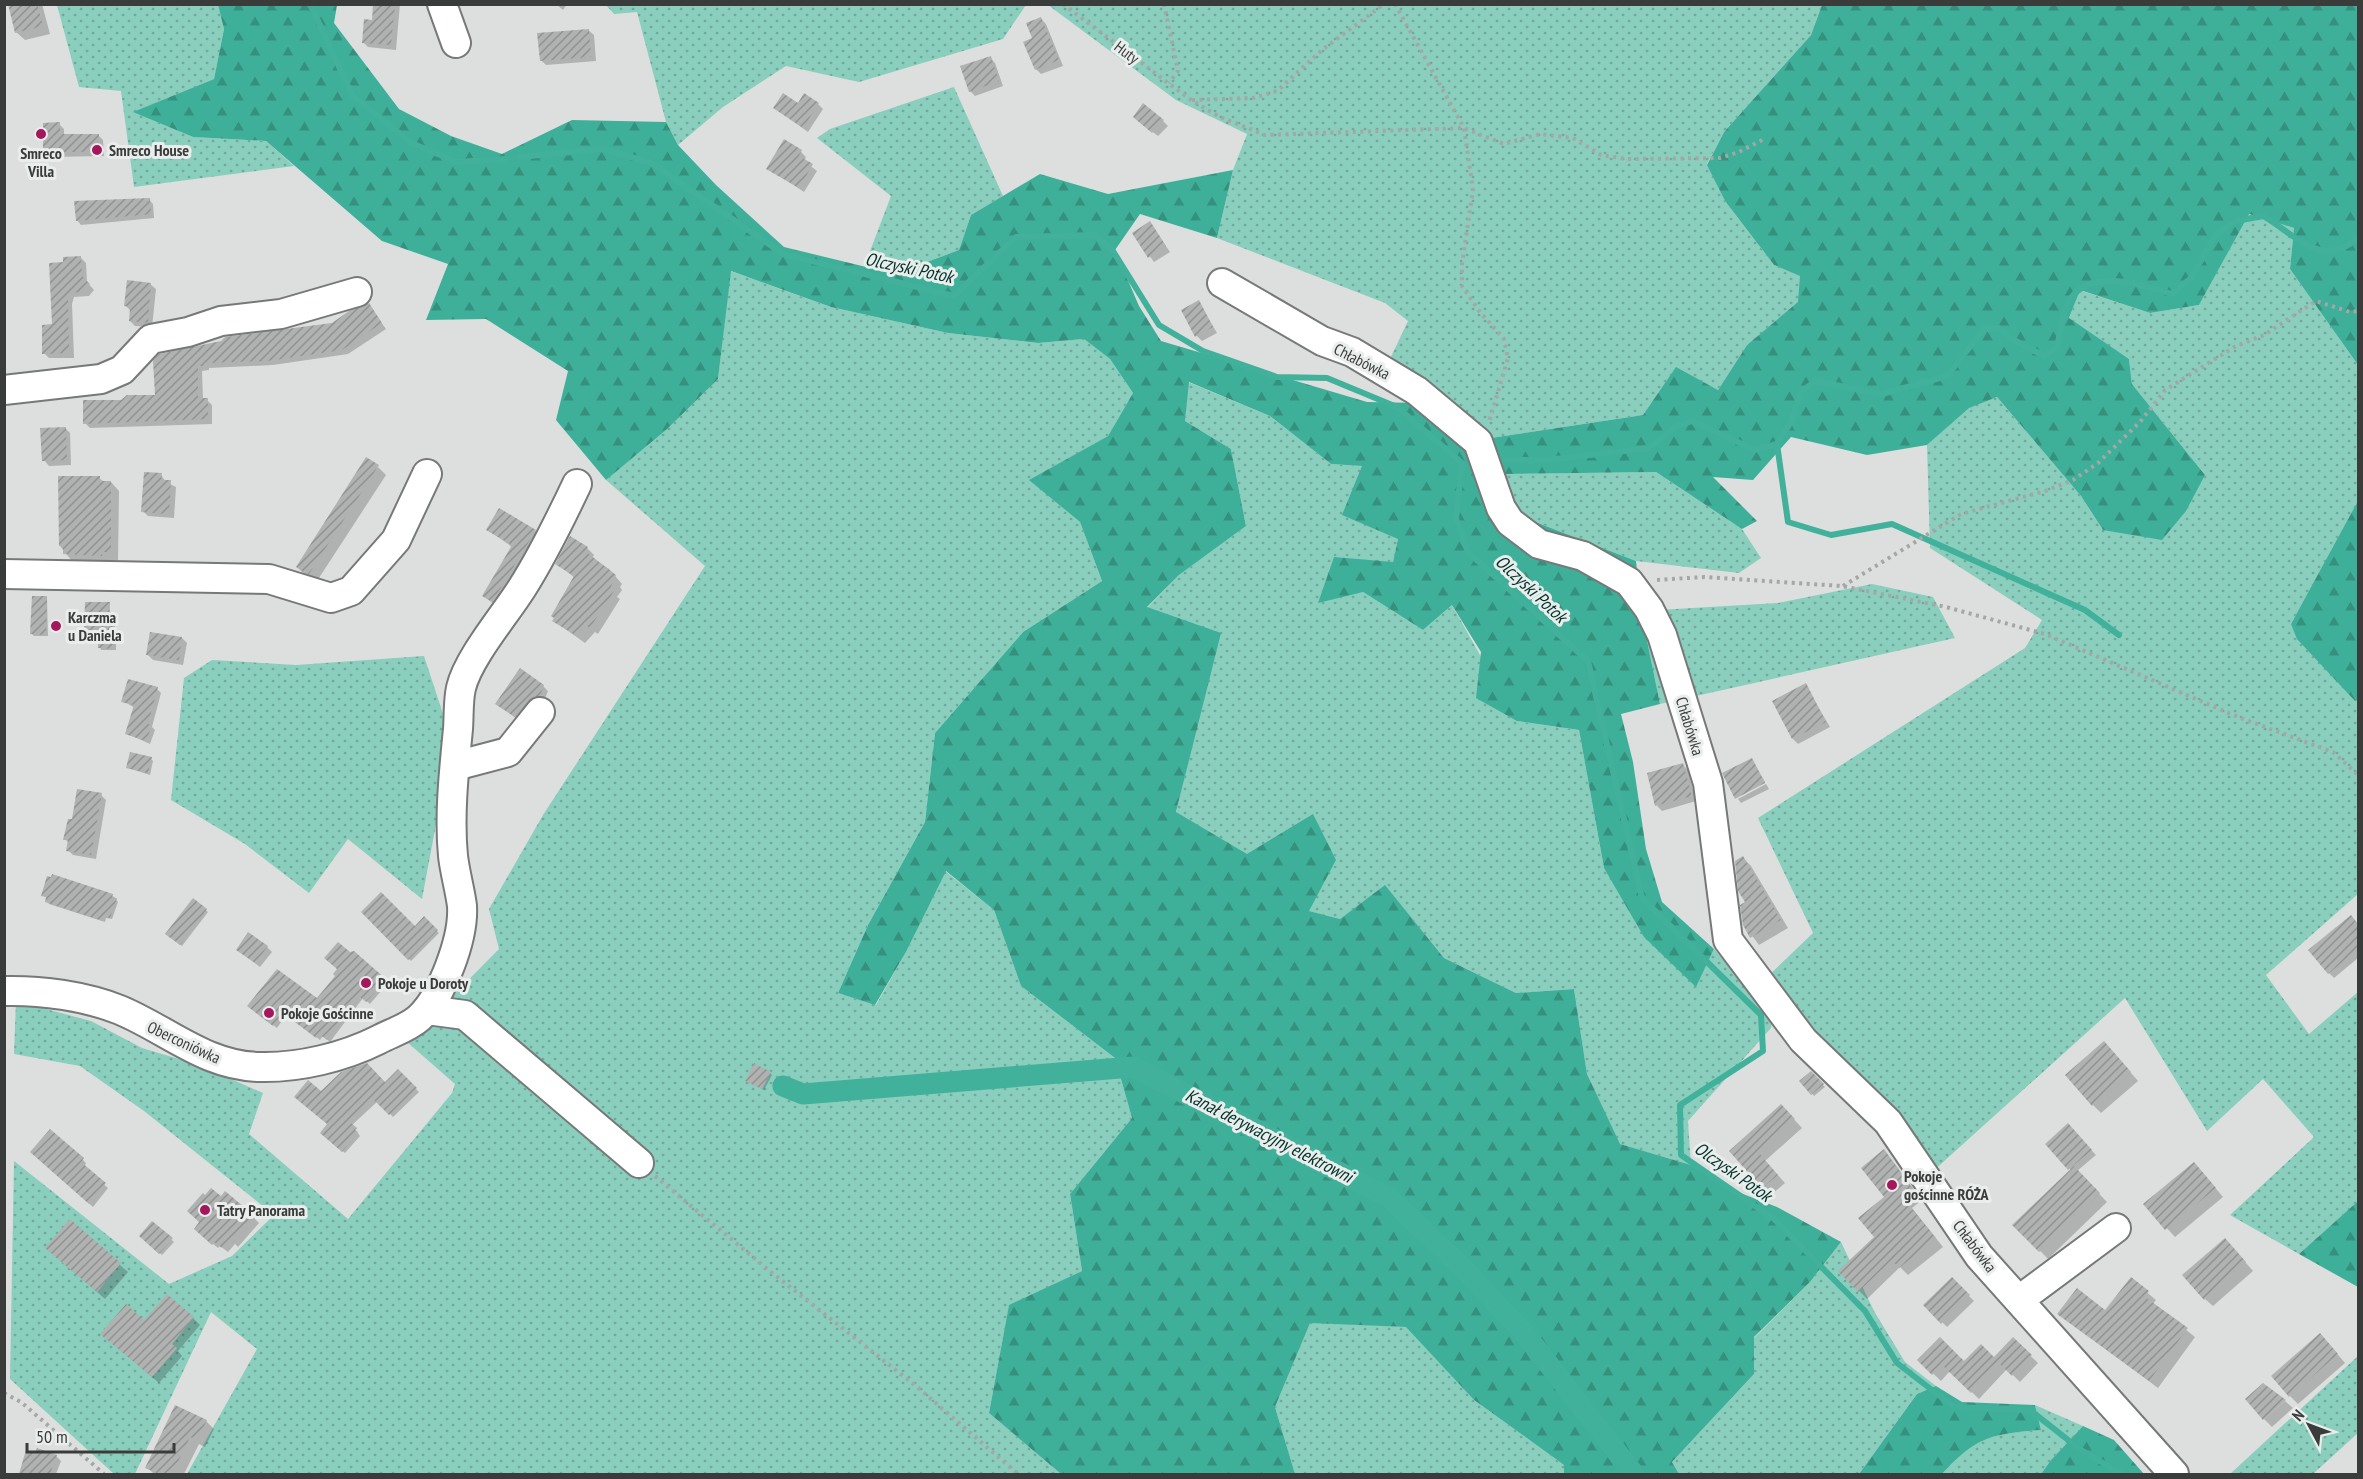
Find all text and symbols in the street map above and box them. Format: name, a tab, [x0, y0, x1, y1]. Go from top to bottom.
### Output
street label: Huty	[1111, 36, 1143, 68]
marker: Smreco Villa	[34, 127, 48, 141]
place label: Smreco House	[109, 140, 189, 160]
place label: Smreco Villa	[20, 143, 62, 181]
marker: Smreco House	[90, 143, 104, 157]
water label: Olczyski Potok	[863, 247, 957, 288]
street label: Chłabówka	[1331, 338, 1393, 384]
water label: Olczyski Potok	[1491, 550, 1573, 629]
place label: Karczma u Daniela	[68, 607, 122, 645]
marker: Karczma u Daniela	[49, 619, 63, 633]
street label: Chłabówka	[1672, 694, 1708, 758]
place label: Pokoje u Doroty	[378, 973, 469, 993]
marker: Pokoje u Doroty	[359, 976, 373, 990]
place label: Pokoje Gościnne	[281, 1003, 374, 1023]
marker: Pokoje Gościnne	[262, 1006, 276, 1020]
street label: Oberconiówka	[144, 1016, 224, 1068]
water label: Kanał derywacyjny elektrowni	[1182, 1083, 1359, 1189]
water label: Olczyski Potok	[1690, 1137, 1778, 1208]
place label: Pokoje gościnne RÓŻA	[1904, 1166, 1989, 1204]
marker: Pokoje gościnne RÓŻA	[1885, 1178, 1899, 1192]
place label: Tatry Panorama	[217, 1200, 305, 1220]
marker: Tatry Panorama	[198, 1203, 212, 1217]
street label: Chłabówka	[1949, 1216, 2001, 1276]
north arrow	[2279, 1395, 2339, 1455]
text: N	[2287, 1405, 2308, 1425]
scale bar	[27, 1416, 174, 1454]
text: 50 m	[36, 1425, 68, 1448]

